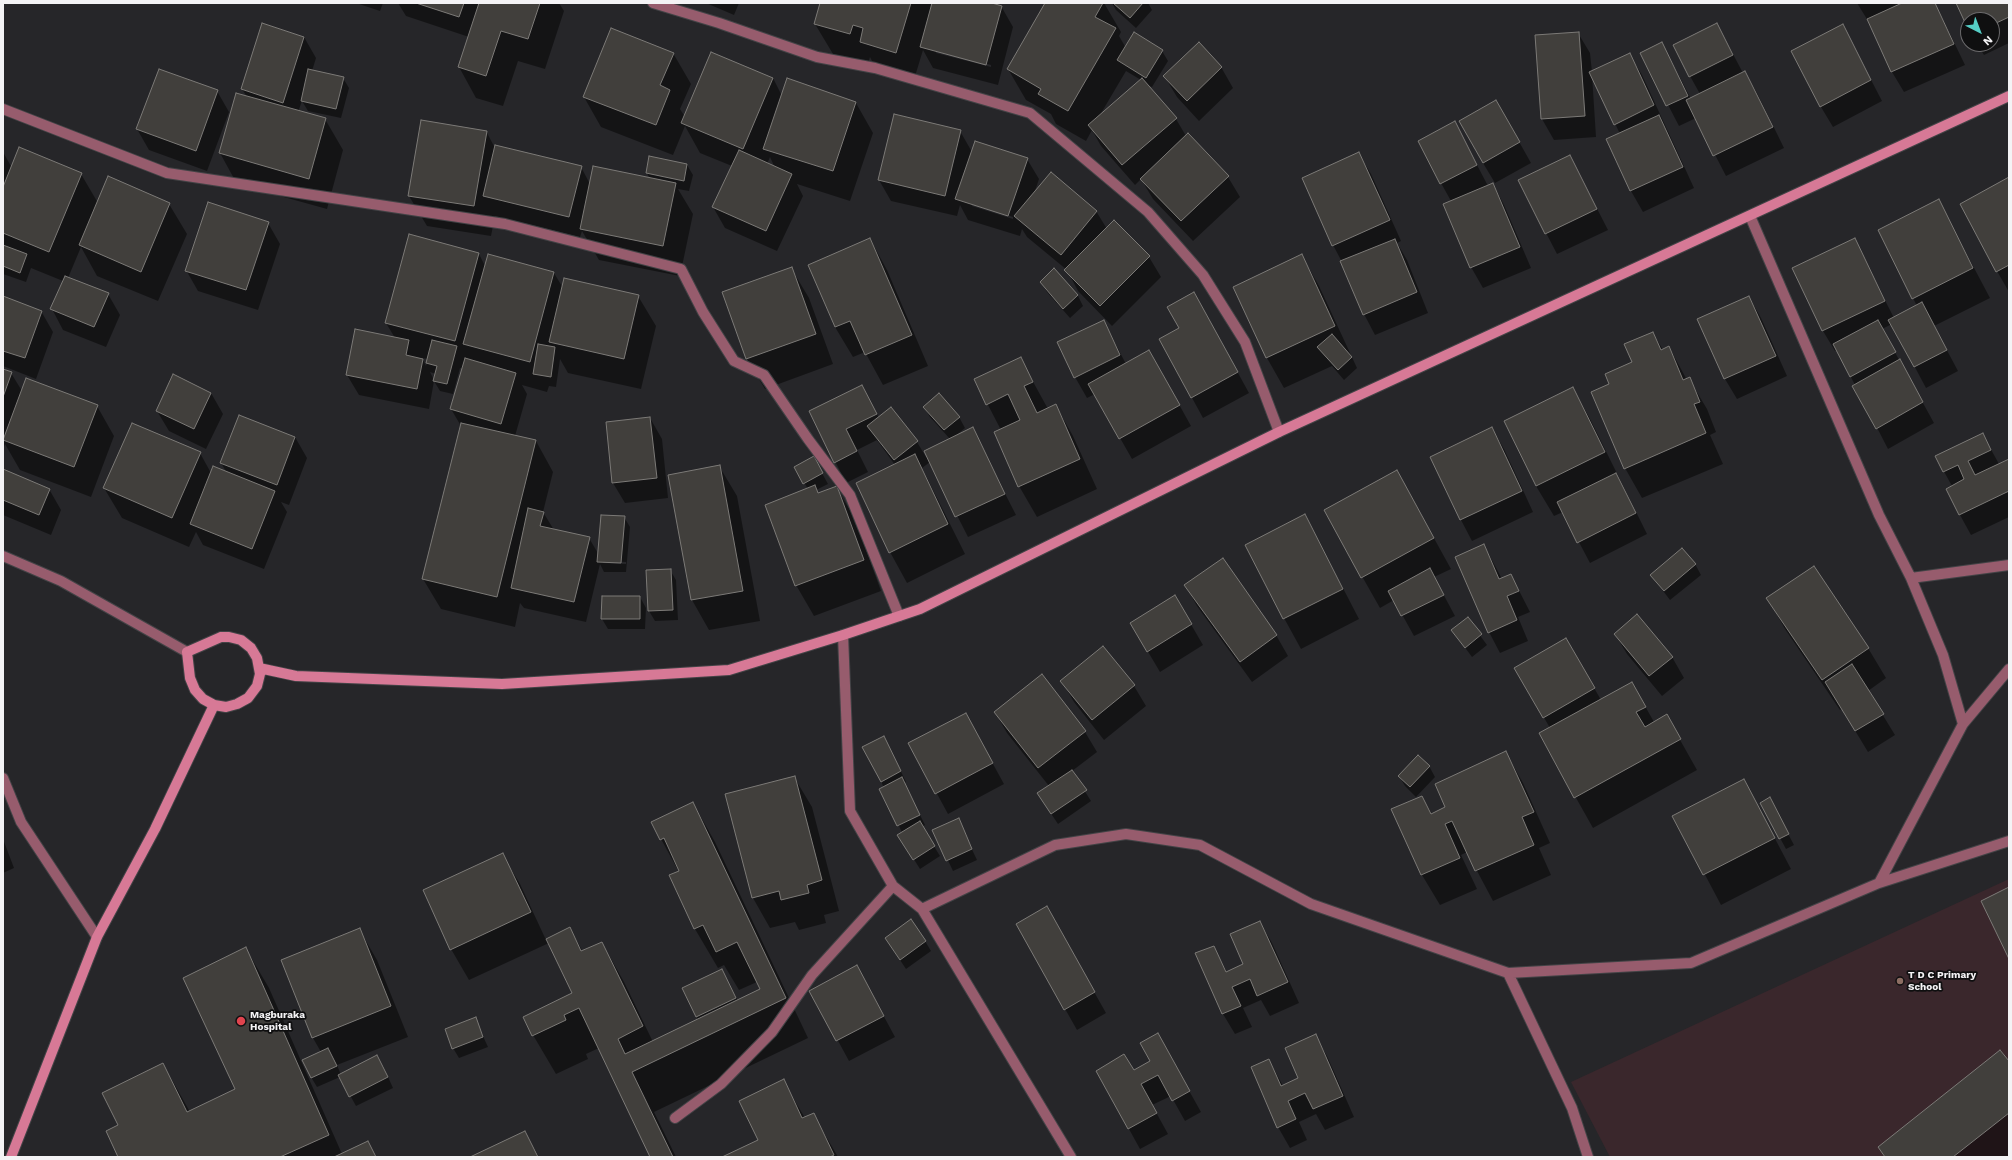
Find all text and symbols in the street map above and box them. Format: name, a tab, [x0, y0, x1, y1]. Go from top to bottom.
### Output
north arrow	[1960, 12, 2000, 52]
text: N	[1980, 33, 1995, 48]
place label: T D C Primary School	[1908, 969, 1976, 992]
marker: T D C Primary School	[1895, 976, 1905, 986]
place label: Magburaka Hospital	[250, 1009, 305, 1032]
marker: Magburaka Hospital	[235, 1015, 247, 1027]

